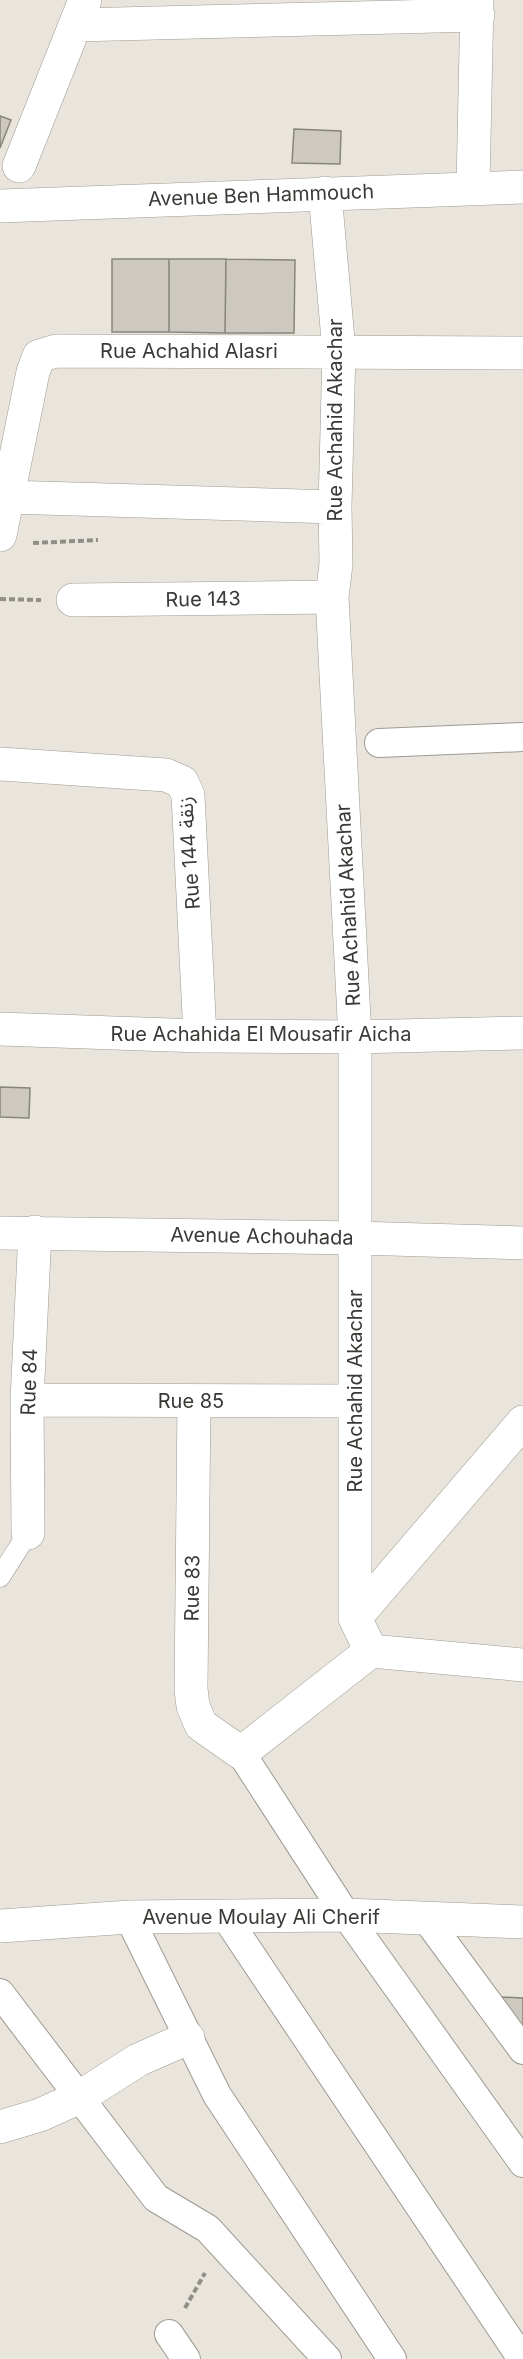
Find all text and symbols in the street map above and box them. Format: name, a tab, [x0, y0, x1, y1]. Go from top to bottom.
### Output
street label: Avenue Ben Hammouch	[148, 179, 374, 211]
street label: Rue Achahid Akachar	[323, 318, 347, 521]
street label: Rue Achahid Alasri	[100, 339, 278, 363]
street label: Rue 143	[165, 586, 241, 612]
street label: Rue 144 زنقة	[173, 796, 205, 910]
street label: Rue Achahid Akachar	[331, 803, 365, 1007]
street label: Rue Achahida El Mousafir Aicha	[111, 1022, 411, 1046]
street label: Avenue Achouhada	[170, 1222, 354, 1250]
street label: Rue Achahid Akachar	[343, 1289, 367, 1492]
street label: Rue 84	[16, 1348, 42, 1416]
street label: Rue 85	[158, 1389, 224, 1413]
street label: Rue 83	[179, 1554, 205, 1622]
street label: Avenue Moulay Ali Cherif	[142, 1905, 380, 1929]

